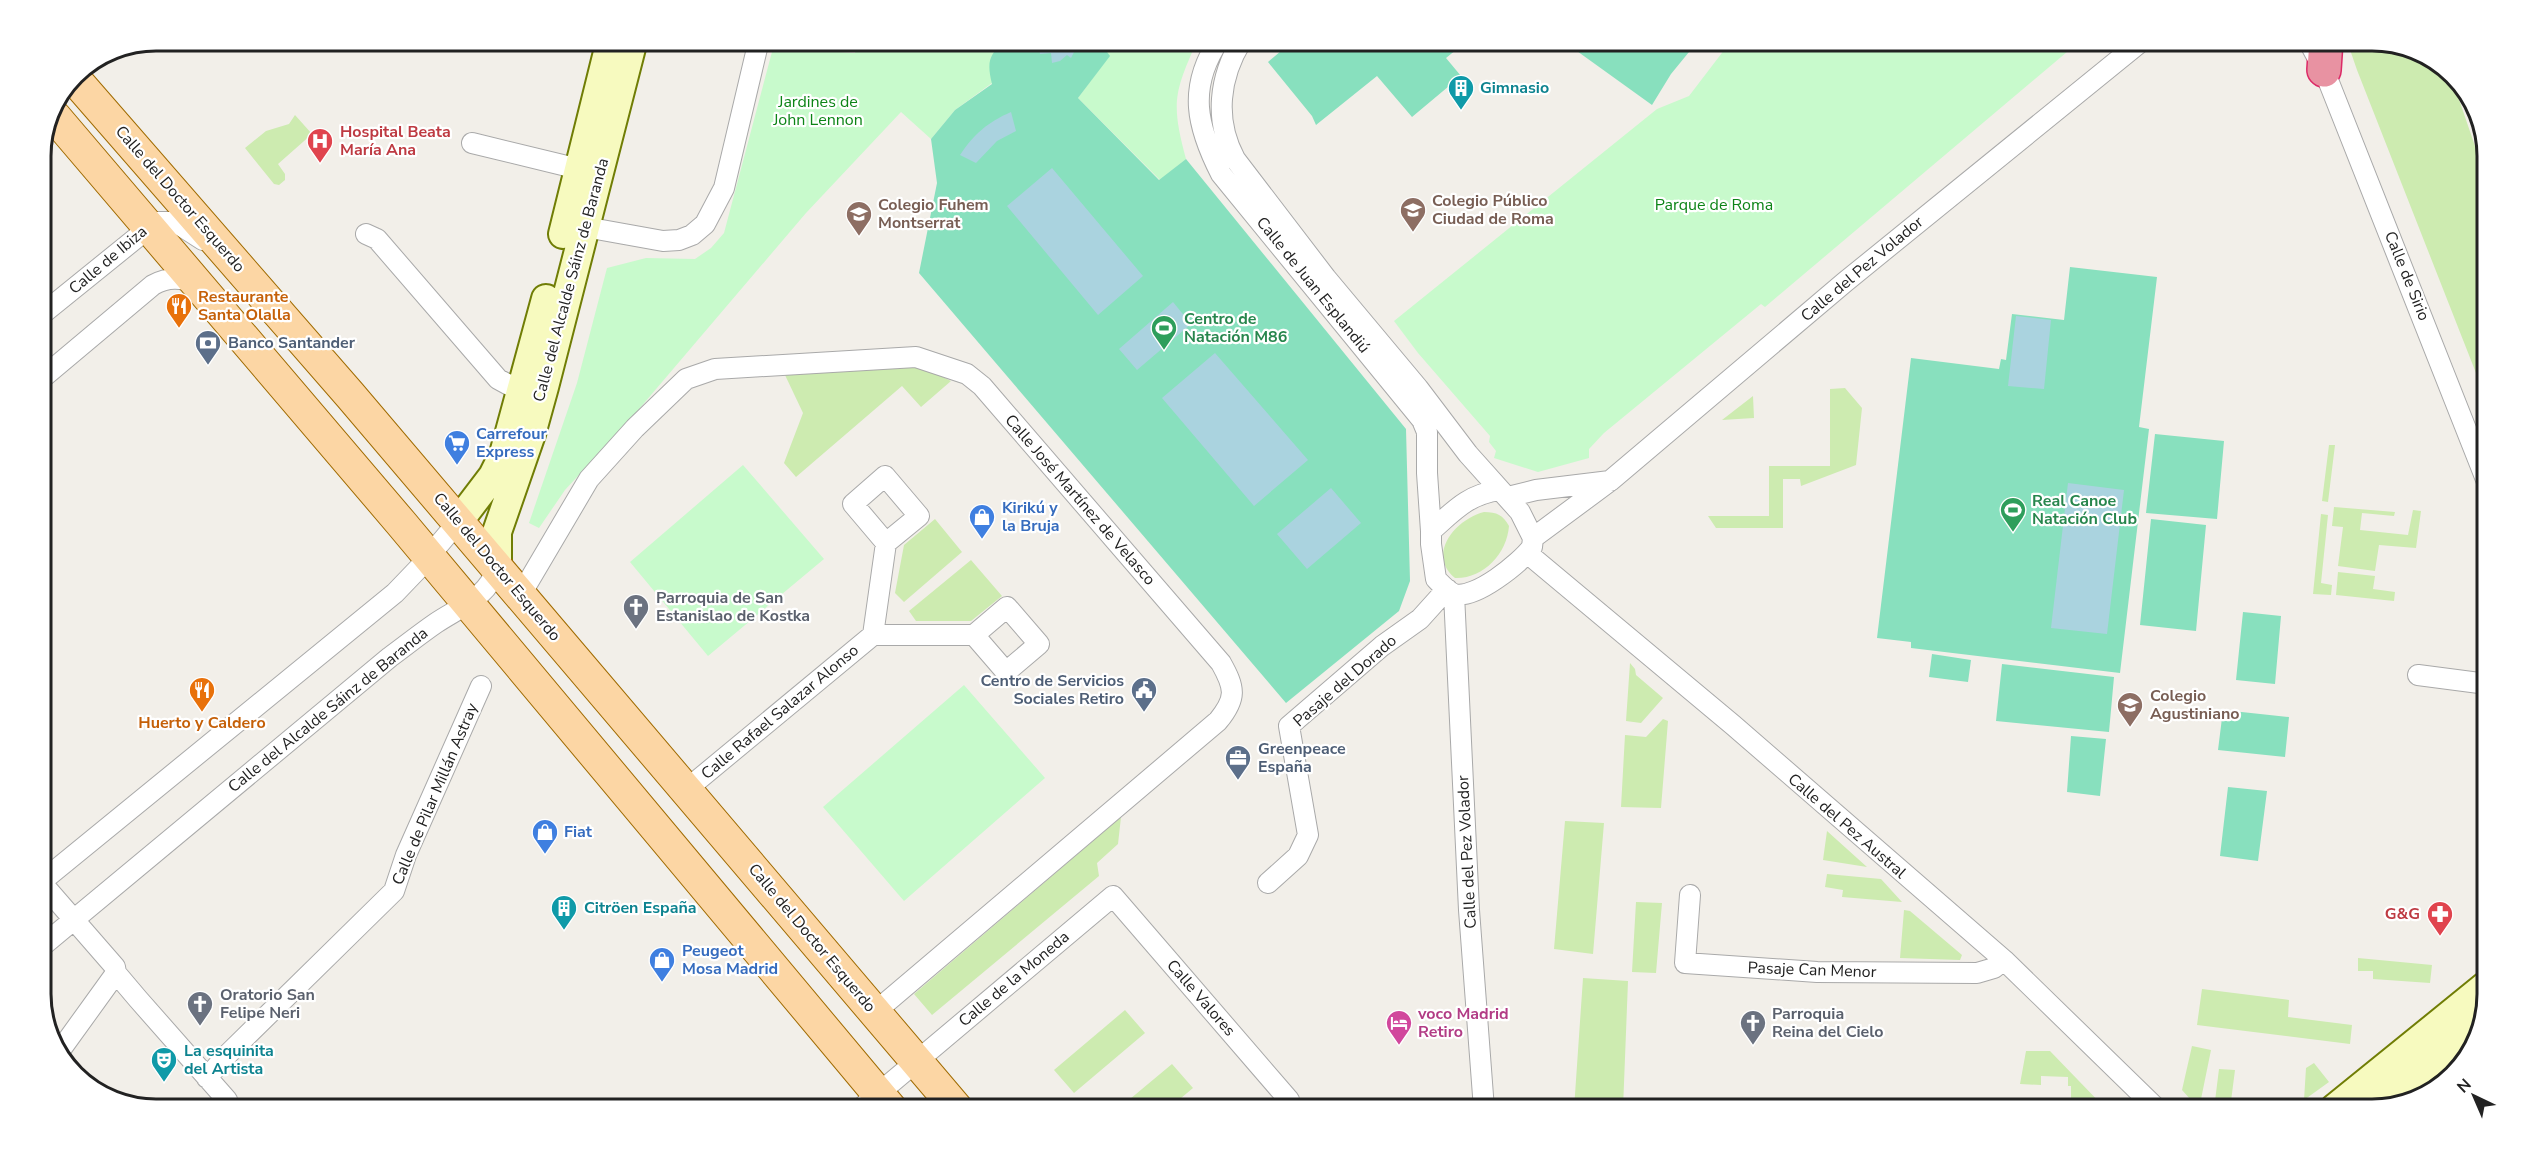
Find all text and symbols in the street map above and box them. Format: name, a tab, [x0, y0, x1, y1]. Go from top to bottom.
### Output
building icon: Gimnasio	[1446, 73, 1476, 111]
place label: Gimnasio	[1480, 77, 1549, 99]
park label: Jardines de John Lennon	[772, 91, 863, 131]
street label: Calle del Doctor Esquerdo	[110, 121, 250, 277]
place label: Hospital Beata María Ana	[340, 121, 451, 161]
hospital icon: Hospital Beata María Ana	[305, 126, 335, 164]
street label: Calle del Alcalde Sáinz de Baranda	[528, 156, 614, 404]
place label: Colegio Público Ciudad de Roma	[1432, 190, 1554, 230]
place label: Colegio Fuhem Montserrat	[878, 194, 989, 234]
park label: Parque de Roma	[1655, 194, 1773, 216]
school or university icon: Colegio Público Ciudad de Roma	[1398, 195, 1428, 233]
school or university icon: Colegio Fuhem Montserrat	[844, 199, 874, 237]
street label: Calle del Pez Volador	[1796, 211, 1928, 327]
street label: Calle de Juan Esplandiú	[1251, 212, 1375, 358]
street label: Calle de Ibiza	[64, 221, 152, 299]
street label: Calle de Sirio	[2379, 228, 2435, 324]
place label: Restaurante Santa Olalla	[198, 286, 291, 326]
restaurant icon: Restaurante Santa Olalla	[164, 291, 194, 329]
place label: Centro de Natación M86	[1184, 308, 1287, 348]
sports icon: Centro de Natación M86	[1149, 313, 1179, 351]
bank icon: Banco Santander	[193, 328, 223, 366]
place label: Banco Santander	[228, 332, 356, 354]
street label: Calle José Martínez de Velasco	[1000, 410, 1160, 590]
place label: Carrefour Express	[476, 423, 547, 463]
supermarket icon: Carrefour Express	[442, 428, 472, 466]
street label: Calle del Doctor Esquerdo	[428, 488, 566, 646]
place label: Real Canoe Natación Club	[2032, 490, 2137, 530]
sports icon: Real Canoe Natación Club	[1998, 495, 2028, 533]
place label: Kirikú y la Bruja	[1002, 497, 1060, 537]
shop icon: Kirikú y la Bruja	[967, 502, 997, 540]
place label: Parroquia de San Estanislao de Kostka	[656, 587, 810, 627]
church icon: Parroquia de San Estanislao de Kostka	[621, 592, 651, 630]
street label: Calle del Alcalde Sáinz de Baranda	[223, 622, 433, 798]
street label: Pasaje del Dorado	[1288, 630, 1402, 732]
street label: Calle Rafael Salazar Alonso	[697, 639, 863, 784]
place label: Centro de Servicios Sociales Retiro	[981, 670, 1124, 710]
restaurant icon: Huerto y Caldero	[187, 675, 217, 713]
public building icon: Centro de Servicios Sociales Retiro	[1129, 675, 1159, 713]
place label: Colegio Agustiniano	[2150, 685, 2239, 725]
school or university icon: Colegio Agustiniano	[2115, 690, 2145, 728]
street label: Calle de Pilar Millán Astray	[387, 699, 484, 888]
place label: Huerto y Caldero	[138, 712, 266, 734]
place label: Greenpeace España	[1258, 738, 1346, 778]
office icon: Greenpeace España	[1223, 743, 1253, 781]
street label: Calle del Pez Austral	[1783, 768, 1911, 884]
street label: Calle del Pez Volador	[1452, 774, 1482, 929]
shop icon: Fiat	[530, 817, 560, 855]
place label: Fiat	[564, 821, 593, 843]
street label: Calle del Doctor Esquerdo	[743, 859, 881, 1017]
building icon: Citröen España	[549, 893, 579, 931]
place label: Citröen España	[584, 897, 697, 919]
pharmacy icon: G&G	[2425, 899, 2455, 937]
place label: G&G	[2385, 903, 2420, 925]
street label: Calle de la Moneda	[954, 926, 1074, 1032]
place label: Peugeot Mosa Madrid	[682, 940, 778, 980]
shop icon: Peugeot Mosa Madrid	[647, 945, 677, 983]
street label: Calle Valores	[1162, 955, 1240, 1041]
street label: Pasaje Can Menor	[1747, 957, 1877, 983]
place label: Oratorio San Felipe Neri	[220, 984, 315, 1024]
church icon: Oratorio San Felipe Neri	[185, 989, 215, 1027]
place label: voco Madrid Retiro	[1417, 1003, 1509, 1043]
place label: Parroquia Reina del Cielo	[1772, 1003, 1884, 1043]
hotel icon: voco Madrid Retiro	[1384, 1008, 1414, 1046]
church icon: Parroquia Reina del Cielo	[1738, 1008, 1768, 1046]
place label: La esquinita del Artista	[184, 1040, 274, 1080]
theatre icon: La esquinita del Artista	[149, 1045, 179, 1083]
north arrow	[2444, 1066, 2504, 1126]
text: N	[2452, 1074, 2476, 1098]

